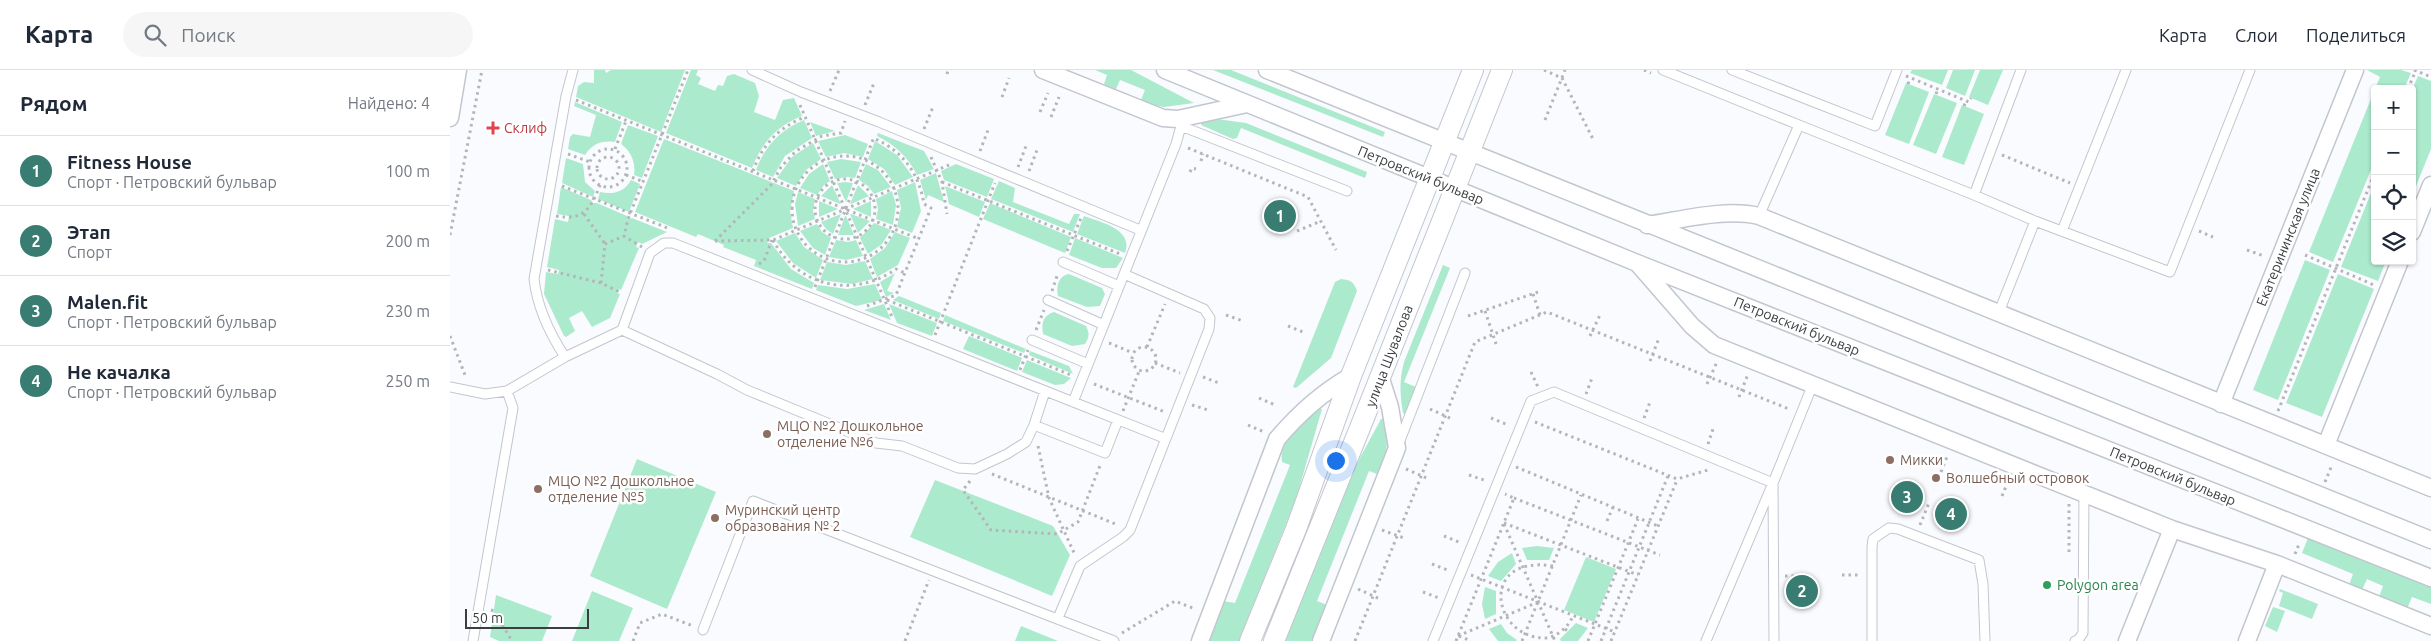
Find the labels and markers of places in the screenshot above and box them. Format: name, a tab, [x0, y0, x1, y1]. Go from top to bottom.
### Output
place label: Склиф	[504, 120, 547, 136]
marker: Склиф	[486, 121, 500, 135]
pin: 1	[1264, 197, 1296, 235]
place label: МЦО №2 Дошкольное отделение №6	[777, 418, 923, 450]
marker: МЦО №2 Дошкольное отделение №6	[761, 428, 773, 440]
place label: Микки	[1900, 452, 1943, 468]
marker: Микки	[1884, 454, 1896, 466]
place label: Волшебный островок	[1946, 470, 2089, 486]
marker: Волшебный островок	[1930, 472, 1942, 484]
place label: МЦО №2 Дошкольное отделение №5	[548, 473, 694, 505]
pin: 3	[1891, 478, 1923, 516]
marker: МЦО №2 Дошкольное отделение №5	[532, 483, 544, 495]
pin: 4	[1935, 495, 1967, 533]
place label: Муринский центр образования № 2	[725, 502, 841, 534]
marker: Муринский центр образования № 2	[709, 512, 721, 524]
pin: 2	[1786, 572, 1818, 610]
place label: Polygon area	[2057, 577, 2139, 593]
marker: Polygon area	[2041, 579, 2053, 591]

